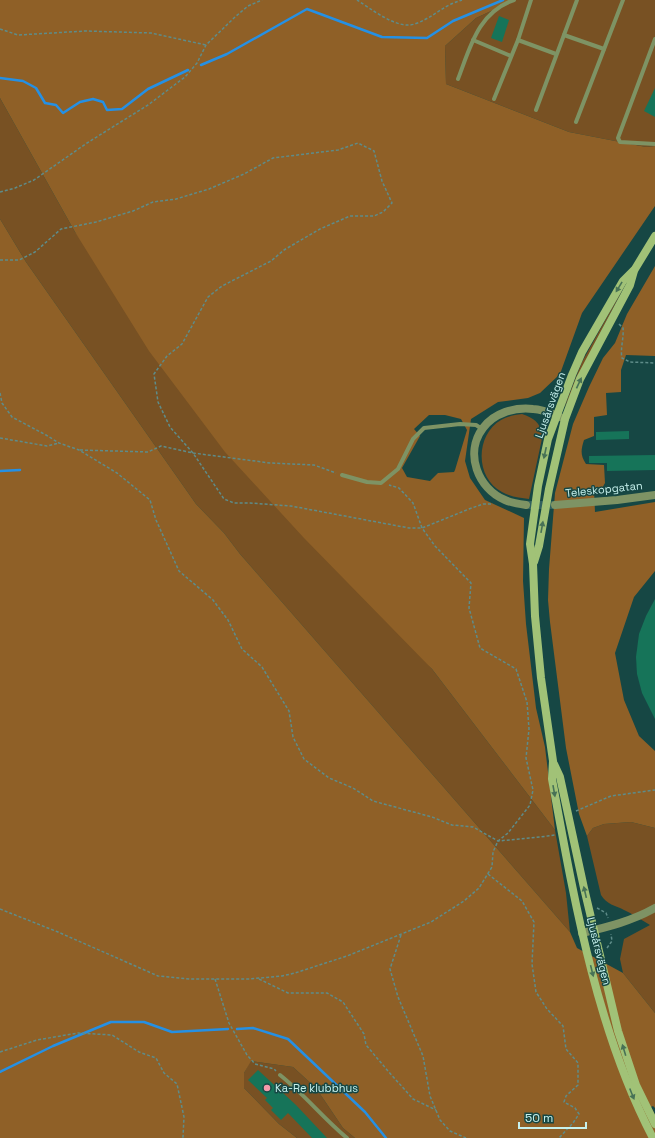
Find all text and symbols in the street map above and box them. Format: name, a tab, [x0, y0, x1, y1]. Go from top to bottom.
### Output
one-way arrow	[616, 281, 623, 293]
street label: Ljusårsvägen	[532, 370, 568, 440]
one-way arrow	[576, 377, 582, 389]
one-way arrow	[542, 447, 548, 459]
street label: Teleskopgatan	[565, 478, 643, 500]
one-way arrow	[539, 520, 545, 533]
one-way arrow	[552, 784, 558, 797]
one-way arrow	[582, 886, 588, 898]
street label: Ljusårsvägen	[584, 916, 614, 986]
one-way arrow	[589, 965, 595, 977]
one-way arrow	[620, 1043, 626, 1055]
place label: Ka-Re klubbhus	[275, 1081, 358, 1095]
marker: Ka-Re klubbhus	[262, 1083, 272, 1093]
one-way arrow	[630, 1089, 636, 1101]
scale bar	[519, 1104, 586, 1130]
text: 50 m	[525, 1110, 553, 1126]

